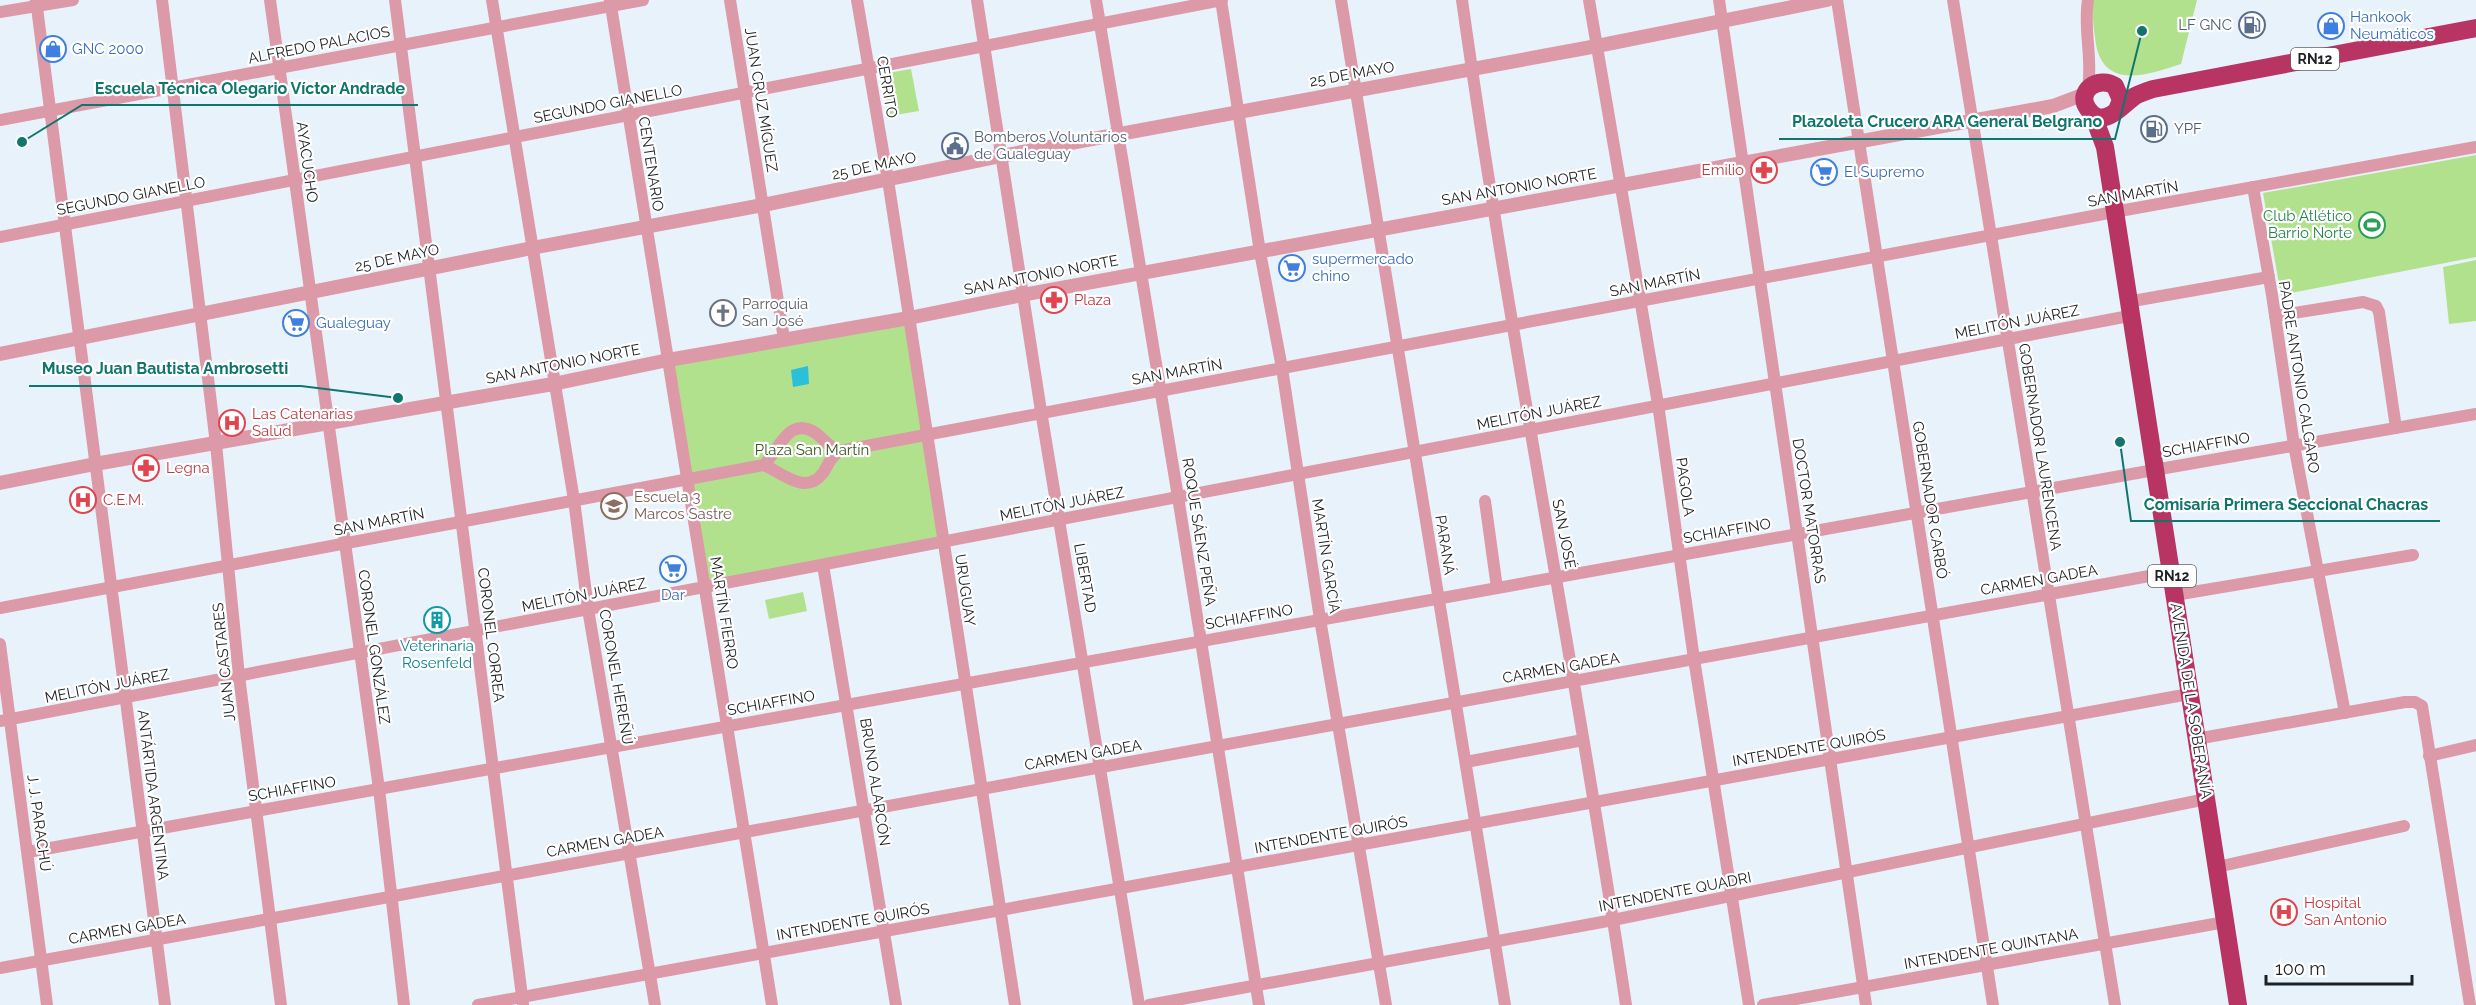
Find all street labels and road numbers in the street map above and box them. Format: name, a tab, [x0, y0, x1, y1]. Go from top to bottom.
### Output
street label: ALFREDO PALACIOS	[247, 22, 391, 68]
street label: JUAN CRUZ MÍGUEZ	[741, 27, 781, 173]
road number: RN12	[2291, 48, 2339, 70]
street label: CERRITO	[873, 55, 901, 119]
street label: 25 DE MAYO	[1308, 58, 1396, 90]
street label: SEGUNDO GIANELLO	[532, 81, 684, 127]
street label: CENTENARIO	[635, 115, 667, 213]
street label: AYACUCHO	[292, 120, 322, 204]
street label: 25 DE MAYO	[830, 148, 918, 184]
street label: SAN ANTONIO NORTE	[1440, 165, 1598, 209]
street label: SEGUNDO GIANELLO	[55, 173, 207, 219]
street label: SAN MARTÍN	[2086, 177, 2180, 211]
street label: 25 DE MAYO	[353, 240, 441, 276]
street label: SAN ANTONIO NORTE	[962, 251, 1120, 299]
street label: SAN MARTÍN	[1608, 265, 1702, 301]
street label: PADRE ANTONIO CALGARO	[2275, 280, 2323, 474]
street label: MELITÓN JUÁREZ	[1953, 301, 2081, 343]
street label: SAN ANTONIO NORTE	[484, 340, 642, 388]
street label: GOBERNADOR LAURENCENA	[2015, 342, 2065, 552]
street label: SAN MARTÍN	[1130, 355, 1224, 389]
street label: MELITÓN JUÁREZ	[1475, 392, 1603, 434]
street label: GOBERNADOR CARBÓ	[1909, 420, 1951, 580]
street label: SCHIAFFINO	[2161, 428, 2251, 462]
street label: DOCTOR MATORRAS	[1789, 437, 1829, 585]
street label: PAGOLA	[1672, 456, 1698, 518]
street label: ROQUE SÁENZ PEÑA	[1178, 457, 1220, 607]
street label: MELITÓN JUÁREZ	[998, 483, 1126, 525]
street label: MARTÍN GARCÍA	[1308, 497, 1344, 615]
street label: SAN JOSÉ	[1548, 498, 1580, 570]
street label: SAN MARTÍN	[332, 504, 426, 540]
street label: PARANÁ	[1431, 514, 1459, 576]
street label: SCHIAFFINO	[1682, 514, 1772, 548]
street label: LIBERTAD	[1070, 542, 1100, 614]
street label: URUGUAY	[951, 553, 979, 628]
street label: MARTÍN FIERRO	[706, 555, 742, 671]
street label: CARMEN GADEA	[1979, 561, 2099, 599]
road number: RN12	[2148, 565, 2196, 587]
street label: CORONEL CORREA	[474, 567, 508, 703]
street label: CORONEL GONZÁLEZ	[354, 569, 394, 725]
street label: MELITÓN JUÁREZ	[520, 574, 648, 616]
street label: SCHIAFFINO	[1204, 600, 1294, 634]
street label: JUAN CASTARES	[209, 602, 239, 722]
street label: AVENIDA DE LA SOBERANÍA	[2167, 602, 2215, 800]
street label: CORONEL HEREÑÚ	[595, 608, 637, 746]
street label: CARMEN GADEA	[1501, 649, 1621, 687]
street label: MELITÓN JUÁREZ	[43, 665, 171, 707]
street label: SCHIAFFINO	[726, 686, 816, 720]
street label: ANTÁRTIDA ARGENTINA	[134, 709, 172, 881]
street label: BRUNO ALARCÓN	[856, 717, 894, 847]
street label: INTENDENTE QUIRÓS	[1731, 726, 1887, 770]
street label: CARMEN GADEA	[1023, 736, 1143, 774]
street label: SCHIAFFINO	[247, 772, 337, 806]
street label: J. J. PARACHÚ	[23, 773, 55, 873]
street label: INTENDENTE QUIRÓS	[1253, 813, 1409, 857]
street label: CARMEN GADEA	[545, 823, 665, 861]
street label: INTENDENTE QUADRI	[1597, 868, 1753, 916]
street label: INTENDENTE QUIRÓS	[775, 900, 931, 944]
street label: CARMEN GADEA	[67, 910, 187, 948]
street label: INTENDENTE QUINTANA	[1902, 925, 2080, 973]

